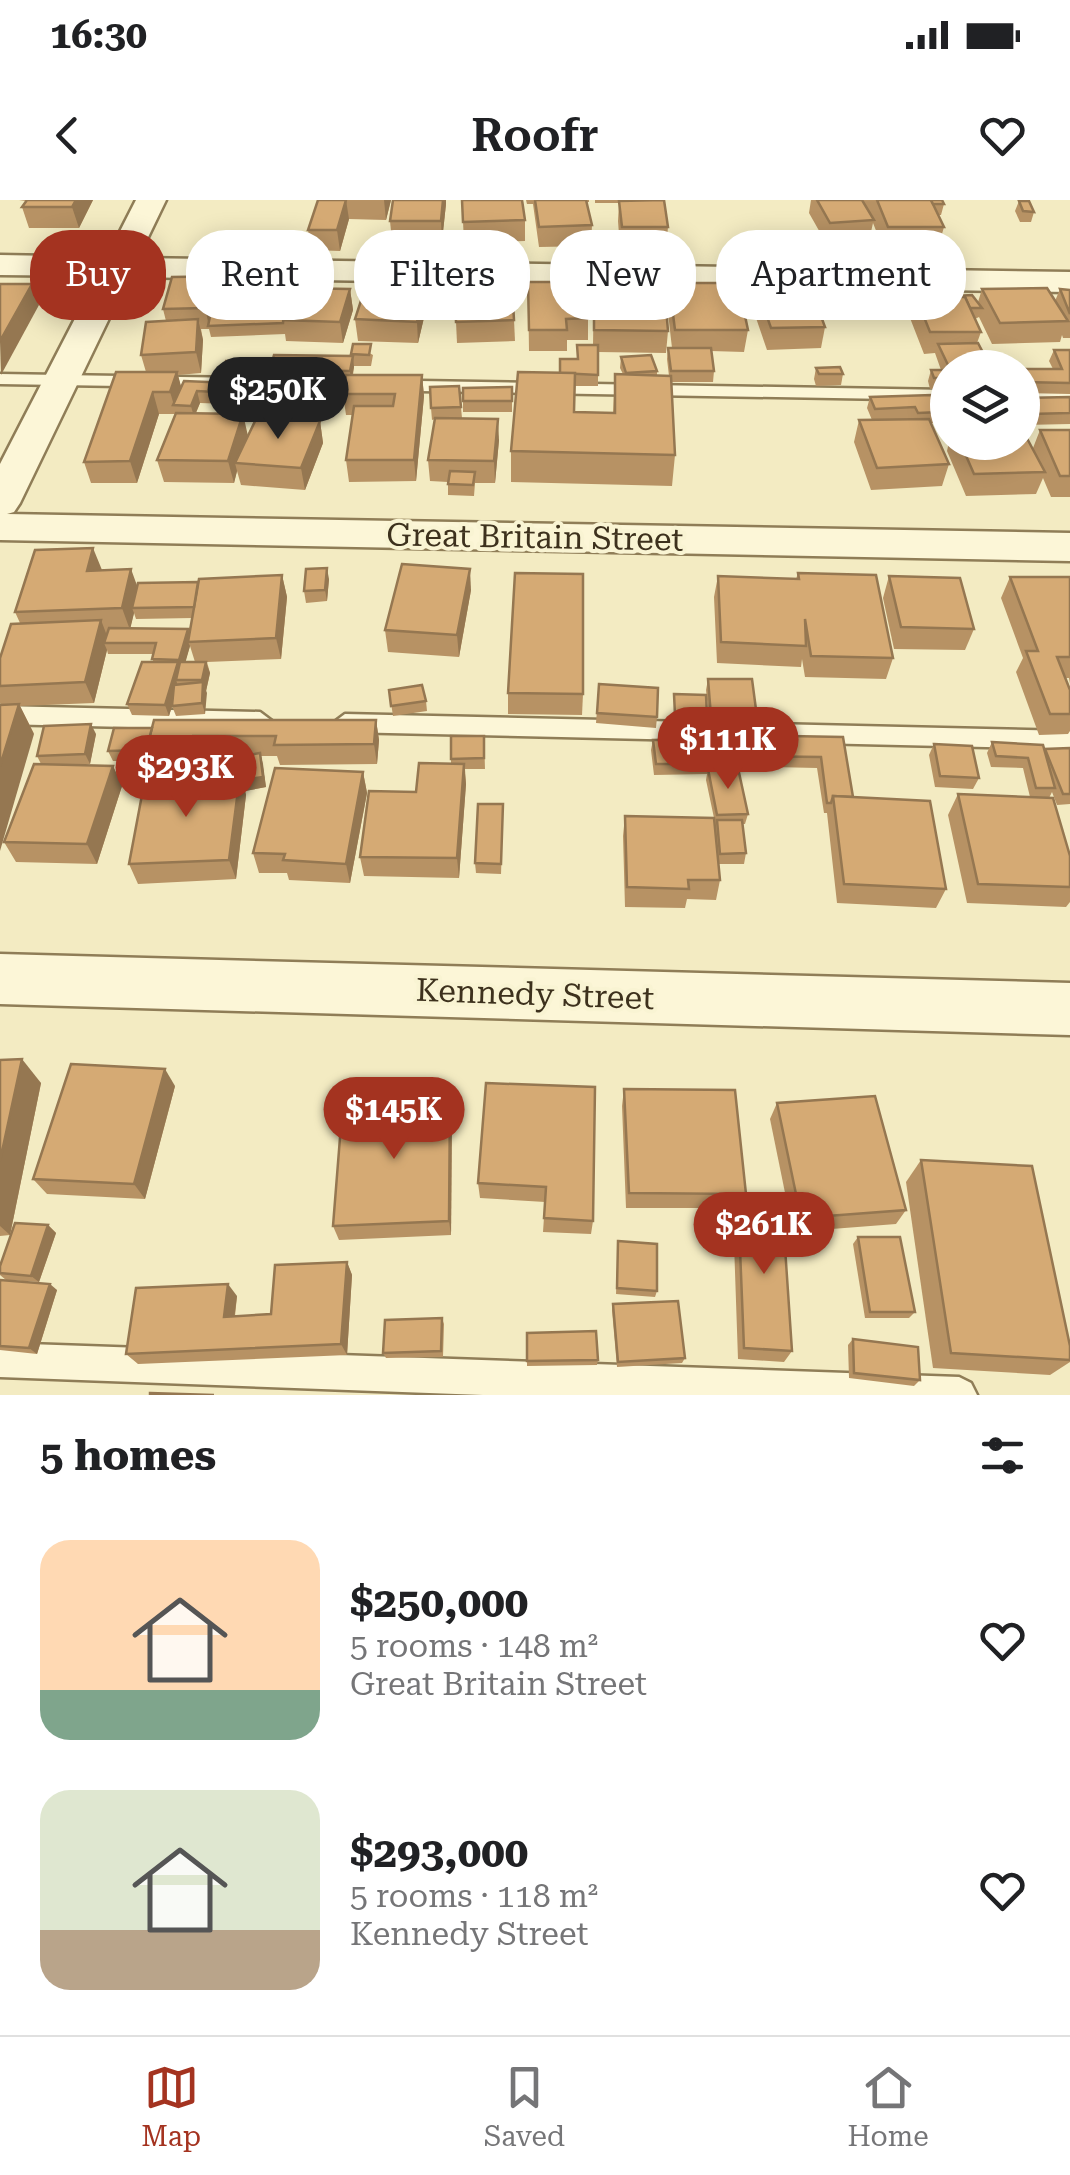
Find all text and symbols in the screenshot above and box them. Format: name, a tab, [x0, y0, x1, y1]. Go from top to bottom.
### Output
text: 16:30	[50, 13, 147, 57]
icon: back	[40, 108, 95, 163]
icon: heart	[975, 108, 1030, 163]
text: Roofr	[471, 109, 599, 162]
chip: Buy	[30, 230, 166, 320]
chip: Rent	[186, 230, 334, 320]
chip: Filters	[354, 230, 530, 320]
chip: New	[550, 230, 696, 320]
chip: Apartment	[716, 230, 966, 320]
map controls	[930, 350, 1040, 460]
button: layers	[930, 350, 1040, 460]
pin: $250K	[208, 357, 348, 442]
text: $250K	[230, 370, 326, 408]
street label: Great Britain Street	[386, 515, 684, 559]
pin: $111K	[658, 707, 798, 792]
text: $111K	[680, 720, 776, 758]
pin: $293K	[116, 735, 256, 820]
text: $293K	[138, 748, 234, 786]
street label: Kennedy Street	[415, 971, 655, 1017]
pin: $145K	[324, 1077, 464, 1162]
text: $145K	[346, 1090, 442, 1128]
pin: $261K	[694, 1192, 834, 1277]
text: $261K	[716, 1205, 812, 1243]
icon: filters	[975, 1428, 1030, 1483]
text: 5 homes	[40, 1431, 216, 1480]
text: $250,000	[350, 1578, 528, 1627]
icon: home	[120, 1580, 240, 1700]
icon: heart	[975, 1613, 1030, 1668]
text: 5 rooms · 148 m²	[350, 1627, 598, 1665]
text: Great Britain Street	[350, 1665, 647, 1703]
text: $293,000	[350, 1828, 528, 1877]
icon: home	[120, 1830, 240, 1950]
icon: heart	[975, 1863, 1030, 1918]
text: 5 rooms · 118 m²	[350, 1877, 598, 1915]
text: Kennedy Street	[350, 1915, 589, 1953]
tab: Map	[141, 2060, 201, 2153]
tab: Saved	[484, 2060, 565, 2153]
tab: Home	[848, 2060, 929, 2153]

